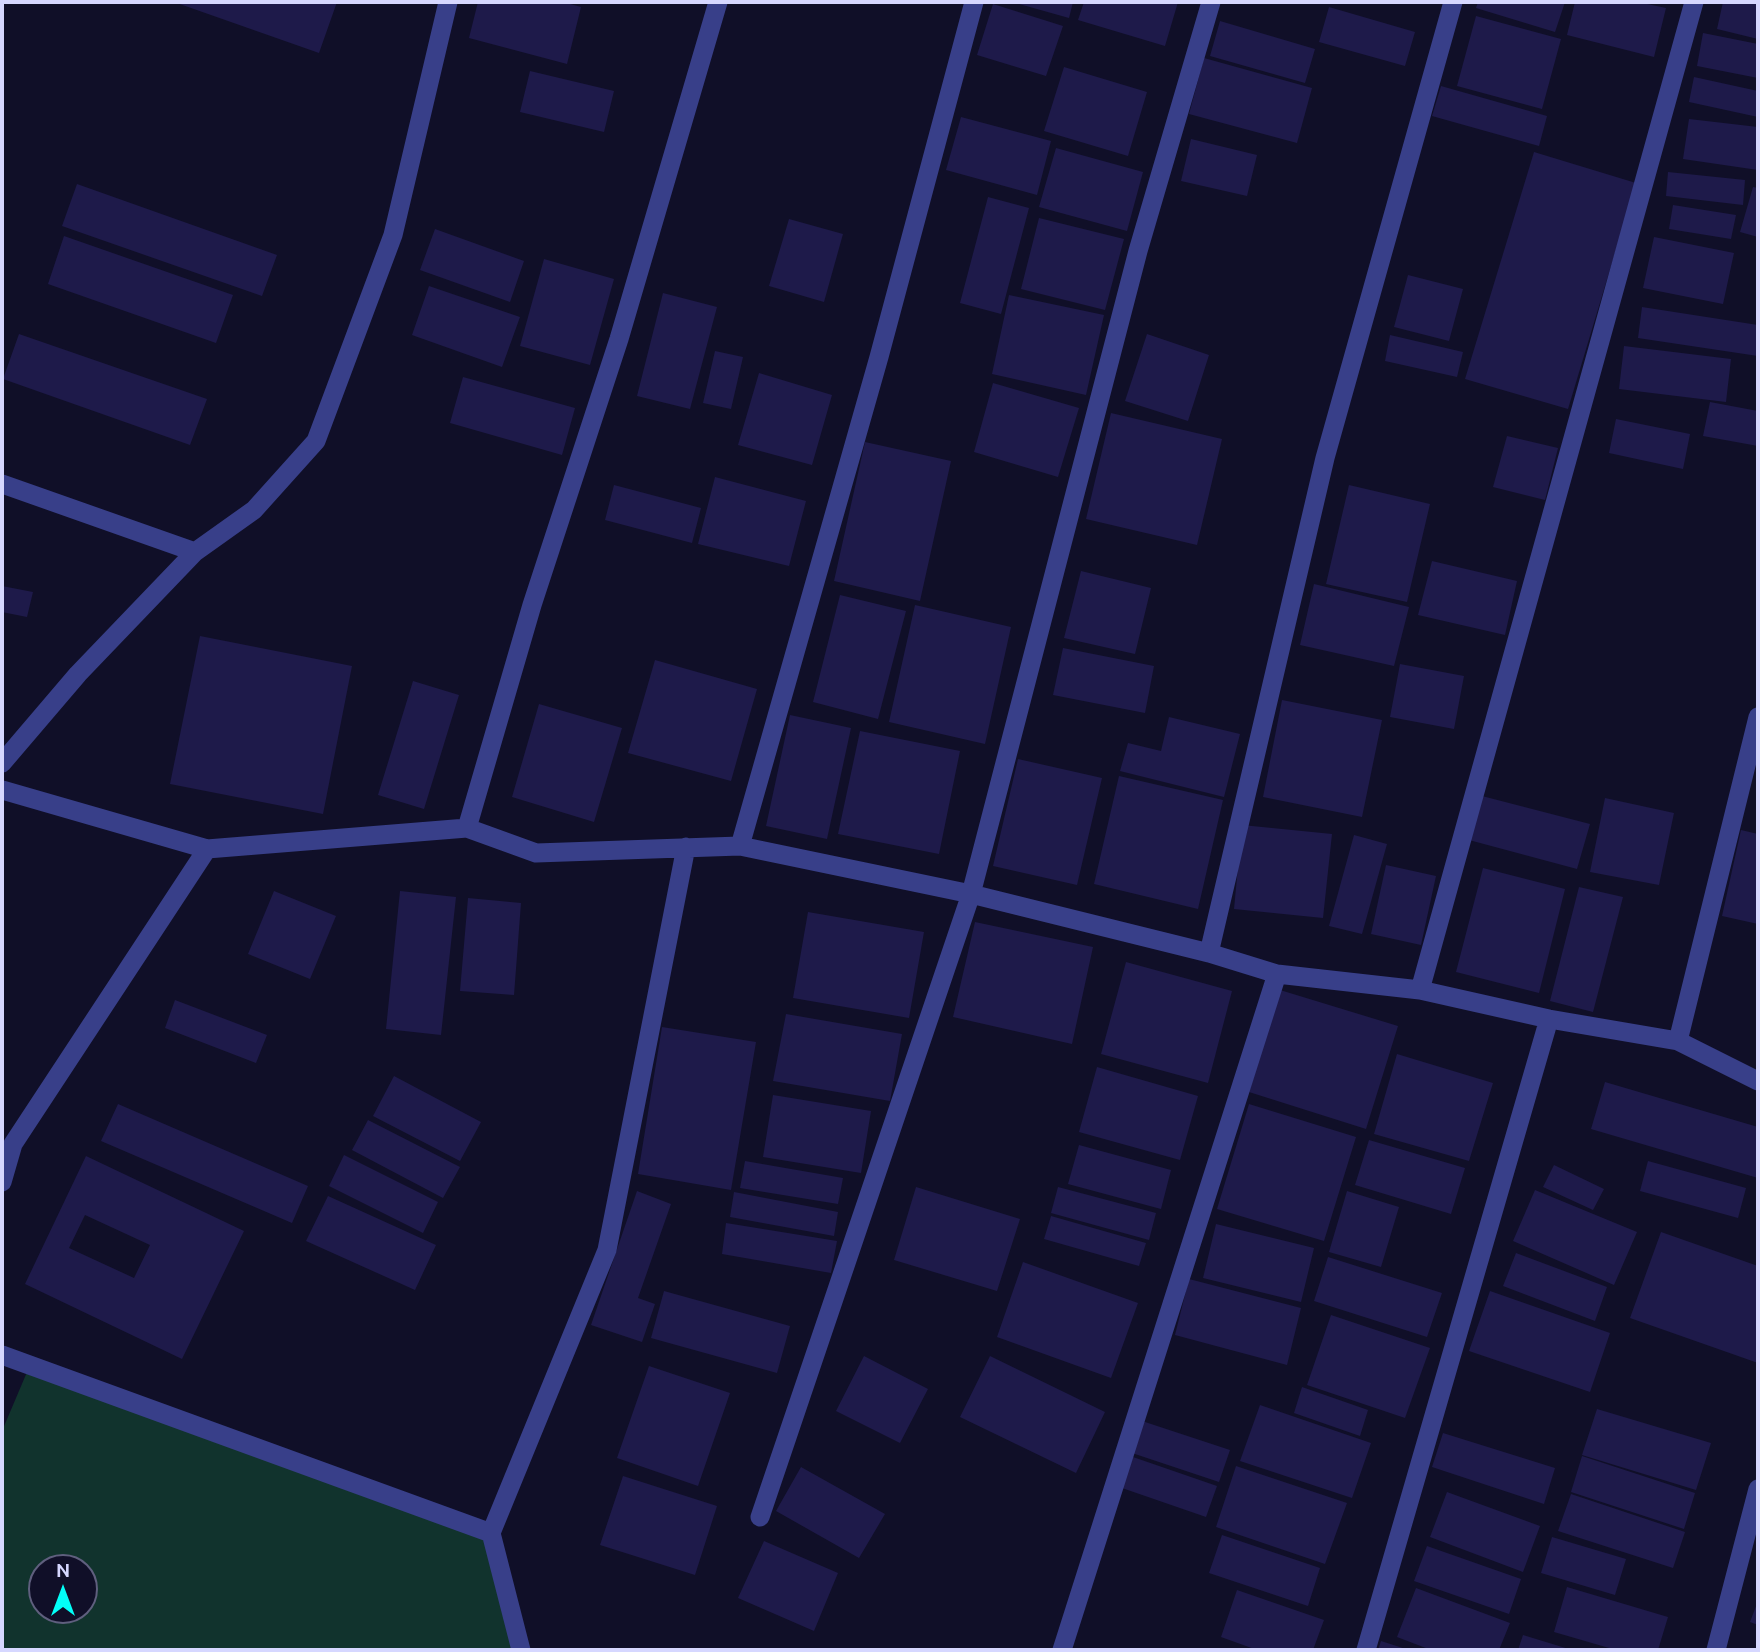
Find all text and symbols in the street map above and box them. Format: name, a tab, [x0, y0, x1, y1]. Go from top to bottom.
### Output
north arrow	[28, 1554, 98, 1624]
text: N	[56, 1559, 70, 1581]

